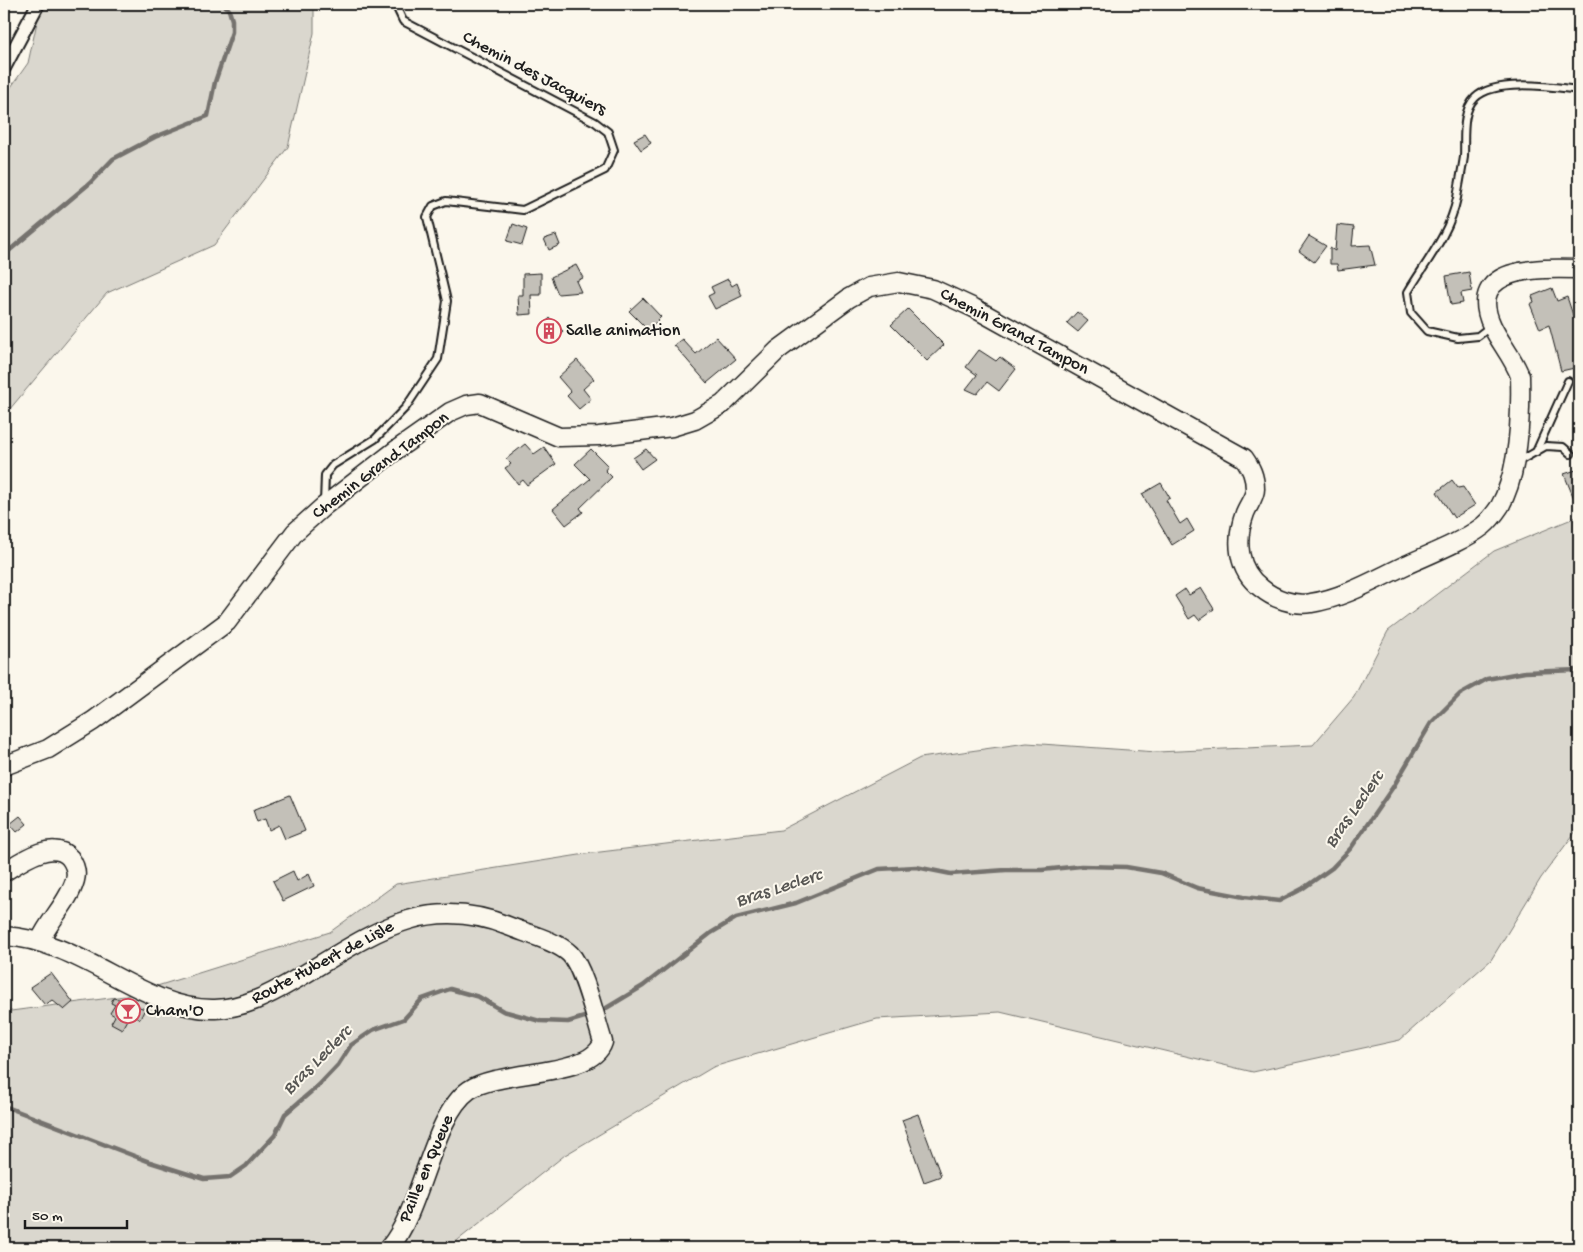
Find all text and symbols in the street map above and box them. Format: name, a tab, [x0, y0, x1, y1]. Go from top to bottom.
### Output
street label: Chemin des Jacquiers	[458, 27, 611, 121]
street label: Chemin Grand Tampon	[936, 284, 1092, 380]
building icon: Salle animation	[536, 318, 562, 344]
place label: Salle animation	[566, 321, 681, 342]
street label: Chemin Grand Tampon	[308, 407, 454, 524]
water label: Bras Leclerc	[1320, 765, 1391, 853]
water label: Bras Leclerc	[733, 864, 827, 914]
street label: Route Hubert de Lisle	[248, 916, 398, 1009]
bar icon: Cham'O	[115, 998, 141, 1024]
place label: Cham'O	[146, 1001, 204, 1022]
water label: Bras Leclerc	[278, 1020, 359, 1101]
street label: Paille en Queue	[394, 1111, 459, 1227]
scale bar	[25, 1197, 128, 1229]
text: 50 m	[32, 1208, 63, 1226]

